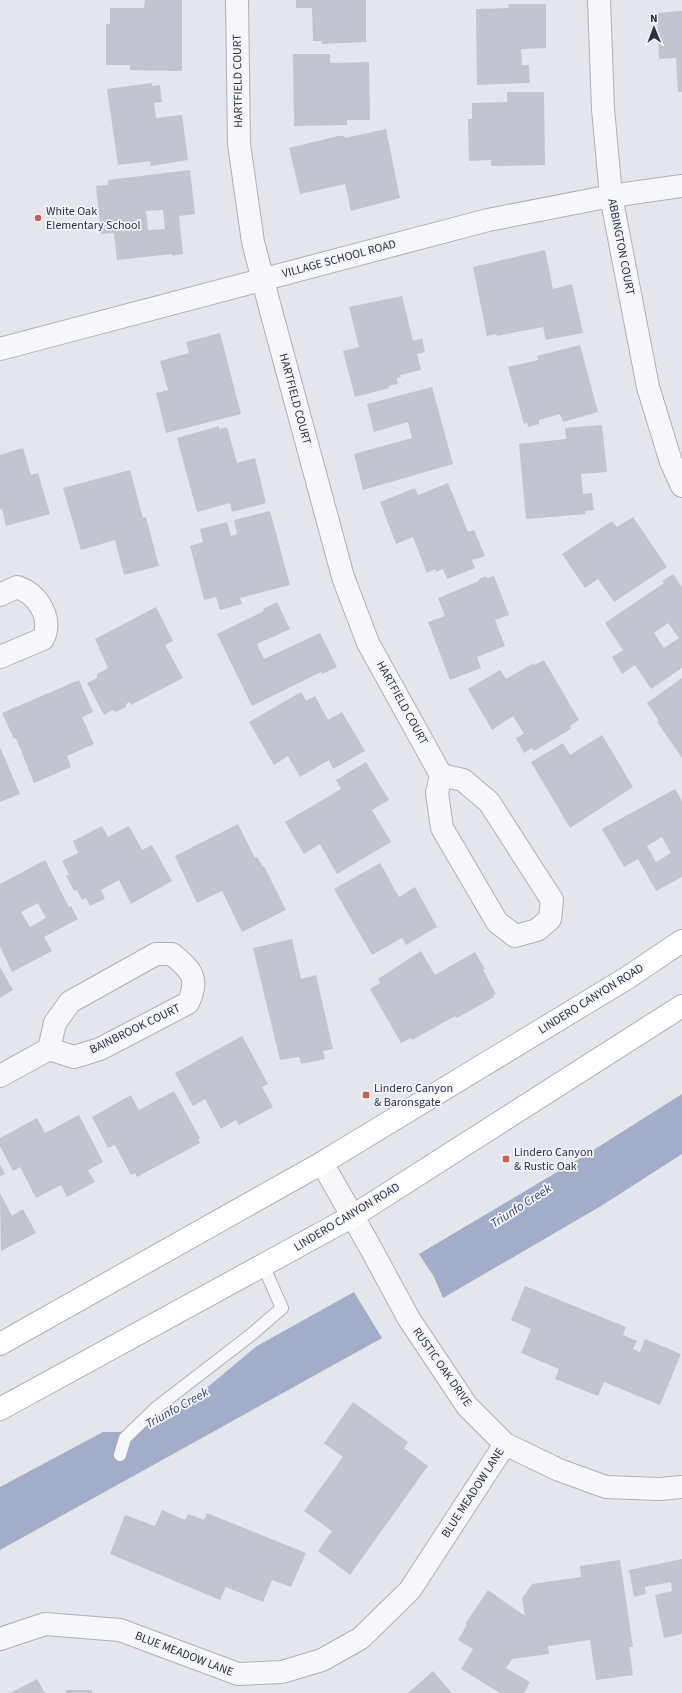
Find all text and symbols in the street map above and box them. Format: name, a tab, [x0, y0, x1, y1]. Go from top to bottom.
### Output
north arrow	[634, 8, 674, 48]
text: N	[650, 11, 658, 26]
street label: HARTFIELD COURT	[229, 33, 247, 128]
street label: ABBINGTON COURT	[603, 197, 639, 297]
place label: White Oak Elementary School	[46, 203, 141, 234]
marker: White Oak Elementary School	[33, 213, 43, 223]
street label: VILLAGE SCHOOL ROAD	[280, 236, 398, 282]
street label: HARTFIELD COURT	[275, 352, 315, 447]
street label: HARTFIELD COURT	[372, 658, 432, 749]
street label: LINDERO CANYON ROAD	[535, 960, 647, 1038]
street label: BAINBROOK COURT	[87, 999, 184, 1058]
place label: Lindero Canyon & Baronsgate	[374, 1080, 453, 1111]
marker: Lindero Canyon & Baronsgate	[361, 1090, 371, 1100]
place label: Lindero Canyon & Rustic Oak	[514, 1144, 593, 1175]
marker: Lindero Canyon & Rustic Oak	[501, 1154, 511, 1164]
street label: LINDERO CANYON ROAD	[291, 1179, 403, 1255]
water label: Triunfo Creek	[487, 1179, 556, 1233]
street label: RUSTIC OAK DRIVE	[408, 1324, 476, 1410]
water label: Triunfo Creek	[142, 1383, 213, 1433]
street label: BLUE MEADOW LANE	[438, 1445, 508, 1541]
street label: BLUE MEADOW LANE	[132, 1627, 236, 1681]

